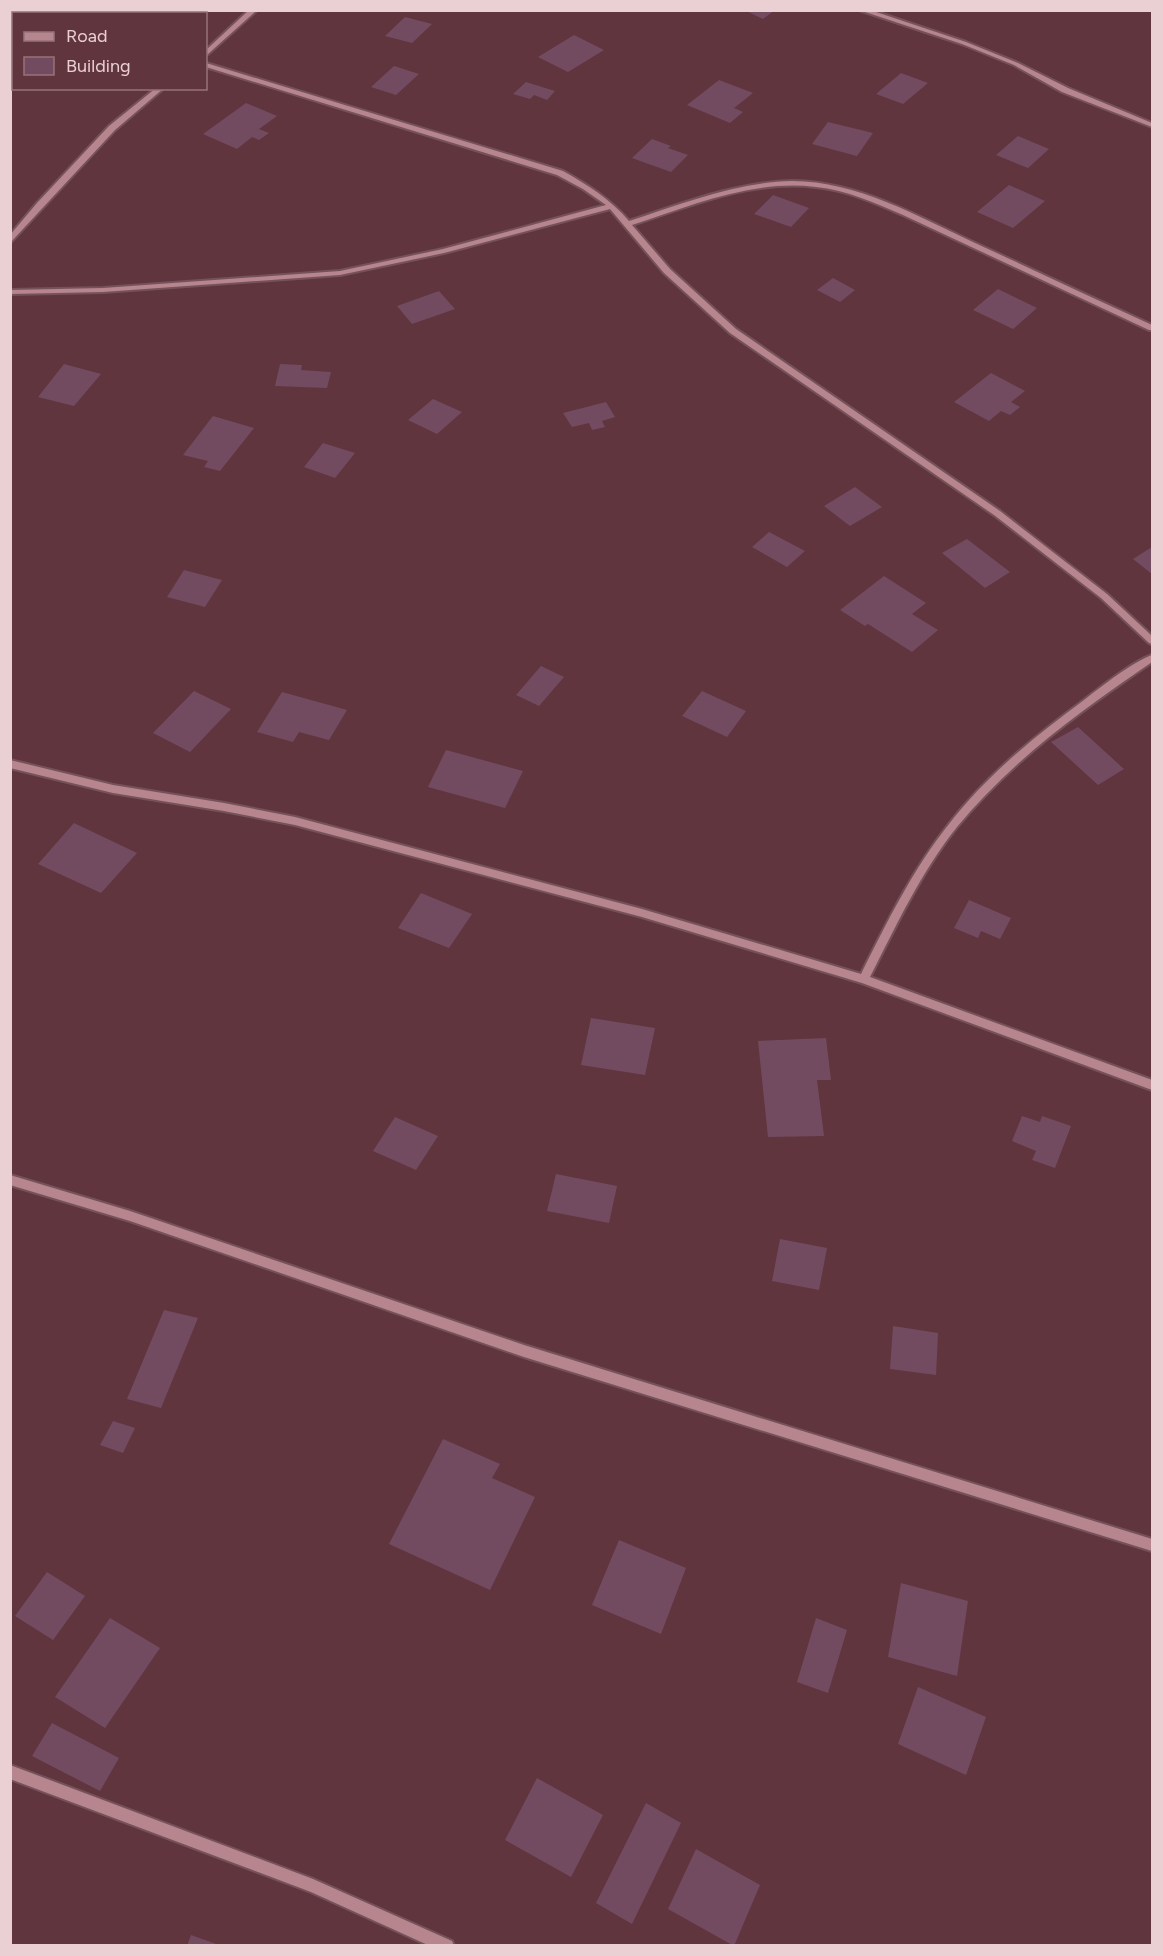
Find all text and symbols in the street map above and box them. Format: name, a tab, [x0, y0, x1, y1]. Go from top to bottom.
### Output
legend	[12, 12, 207, 90]
text: Road	[66, 25, 107, 47]
text: Building	[66, 55, 131, 77]

